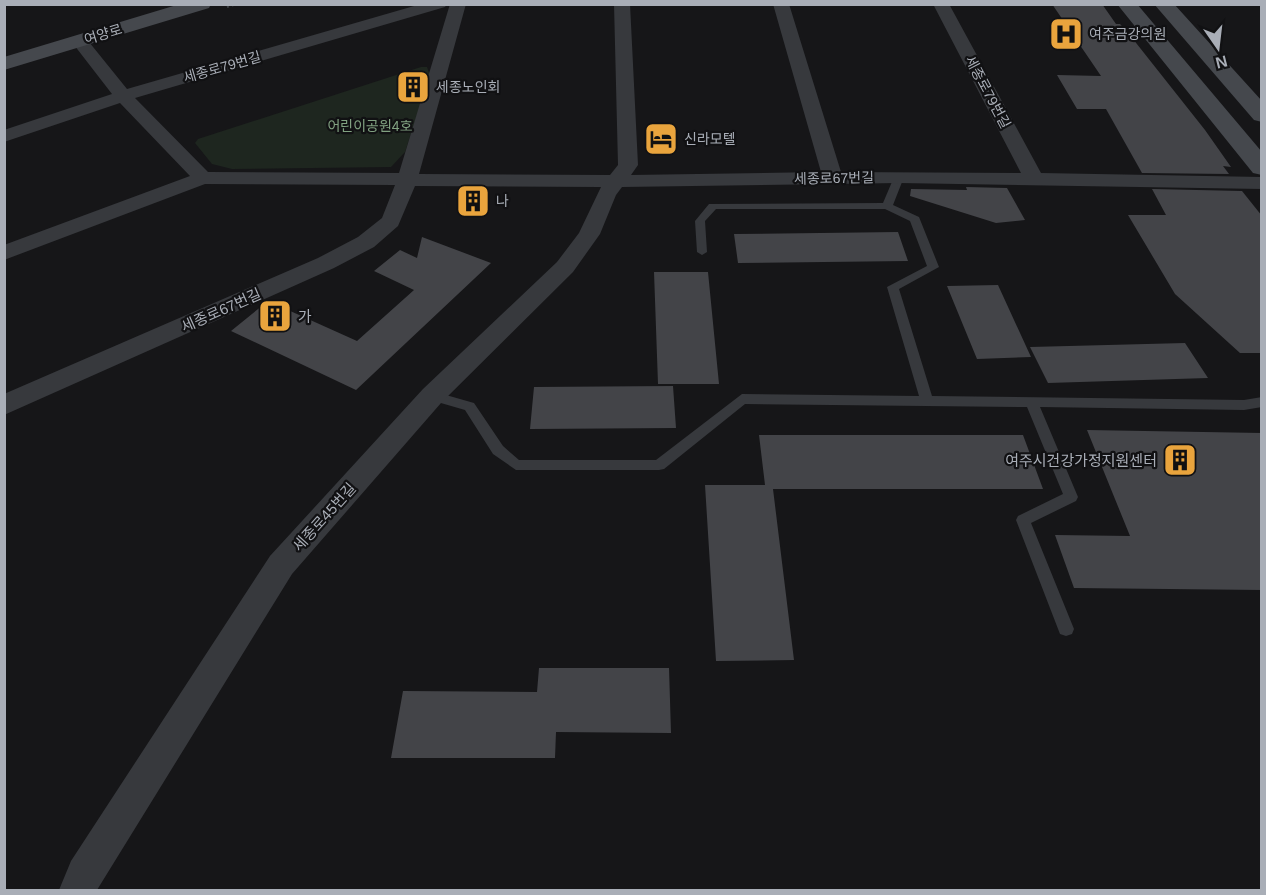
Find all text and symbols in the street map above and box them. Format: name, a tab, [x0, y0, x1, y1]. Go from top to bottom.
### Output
hospital icon: 여주금강의원	[1048, 16, 1084, 52]
north arrow	[1188, 18, 1248, 78]
street label: 여양로	[82, 21, 124, 47]
place label: 여주금강의원	[1089, 26, 1166, 42]
street label: 세종로79번길	[181, 48, 263, 86]
text: N	[1214, 52, 1229, 72]
street label: 세종로79번길	[962, 53, 1014, 131]
building icon: 세종노인회	[395, 69, 431, 105]
place label: 세종노인회	[436, 79, 500, 95]
park label: 어린이공원4호	[327, 118, 413, 134]
hotel icon: 신라모텔	[643, 121, 679, 157]
place label: 신라모텔	[684, 131, 736, 147]
street label: 세종로67번길	[794, 169, 874, 187]
building icon: 나	[455, 183, 491, 219]
place label: 나	[496, 193, 509, 209]
street label: 세종로67번길	[178, 285, 264, 335]
building icon: 가	[257, 298, 293, 334]
place label: 가	[298, 308, 312, 325]
building icon: 여주시건강가정지원센터	[1162, 442, 1198, 478]
place label: 여주시건강가정지원센터	[1005, 452, 1157, 469]
street label: 세종로45번길	[289, 479, 359, 555]

